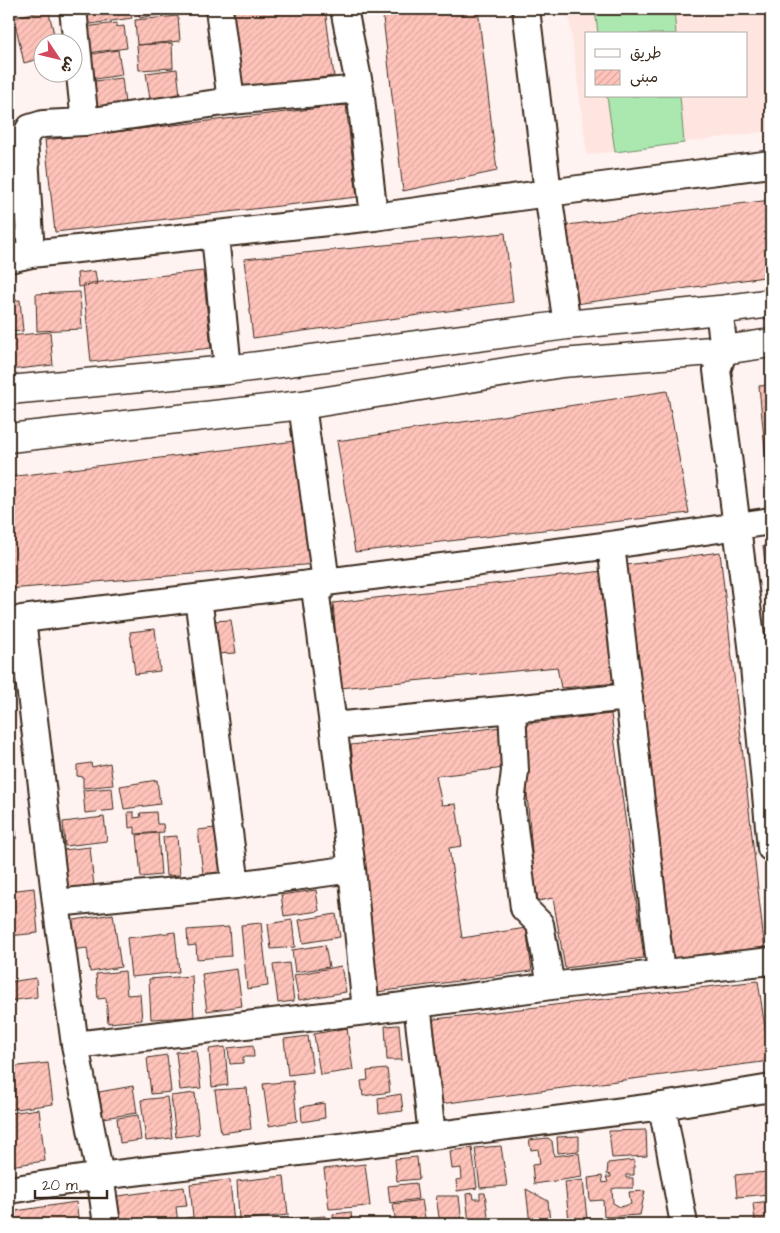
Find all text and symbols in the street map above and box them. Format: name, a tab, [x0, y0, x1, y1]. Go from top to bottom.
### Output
north arrow	[32, 32, 82, 82]
legend	[585, 32, 748, 98]
text: طريق	[630, 43, 662, 64]
text: ش	[55, 53, 80, 77]
text: مبنى	[630, 67, 658, 88]
scale bar	[35, 1168, 108, 1200]
text: 20 m	[42, 1175, 78, 1196]

